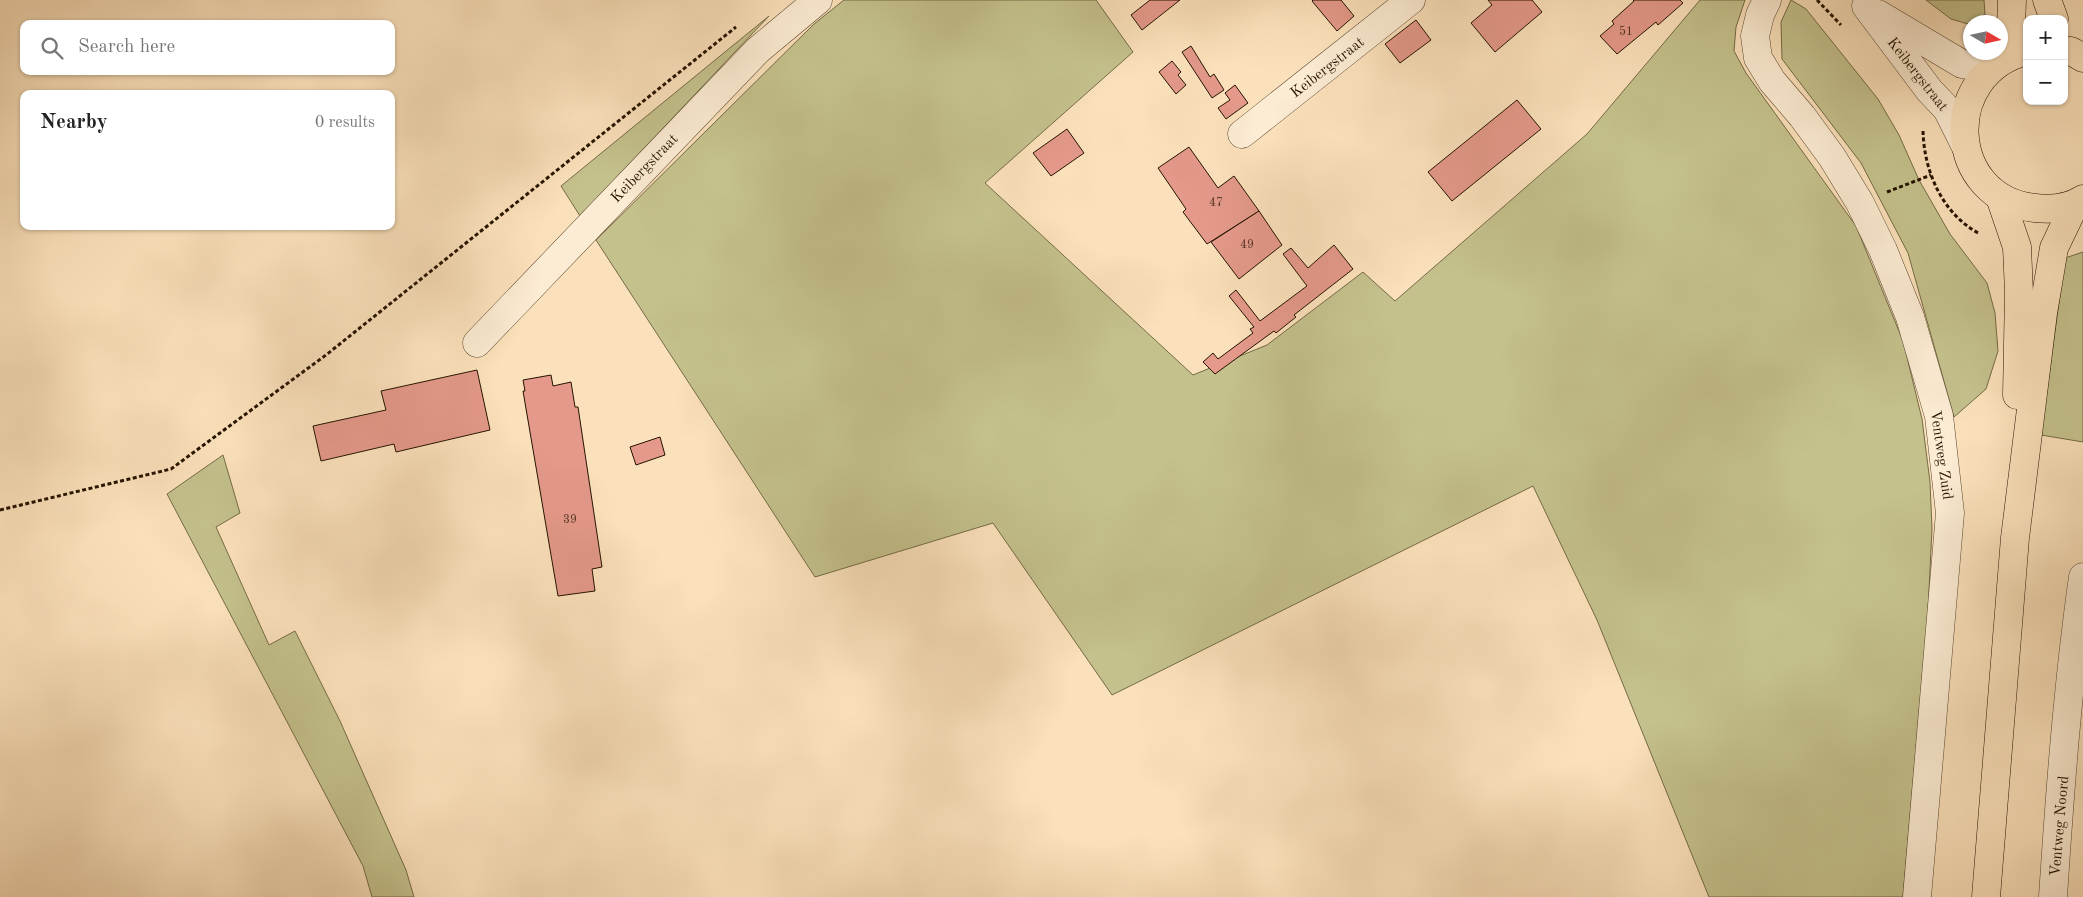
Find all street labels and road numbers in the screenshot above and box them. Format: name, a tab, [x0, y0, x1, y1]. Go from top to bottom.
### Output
street label: Keibergstraat	[1288, 35, 1368, 102]
street label: Keibergstraat	[1883, 35, 1950, 115]
street label: Keibergstraat	[609, 132, 681, 206]
street label: Ventweg Zuid	[1927, 410, 1954, 501]
street label: Ventweg Noord	[2049, 775, 2072, 877]

